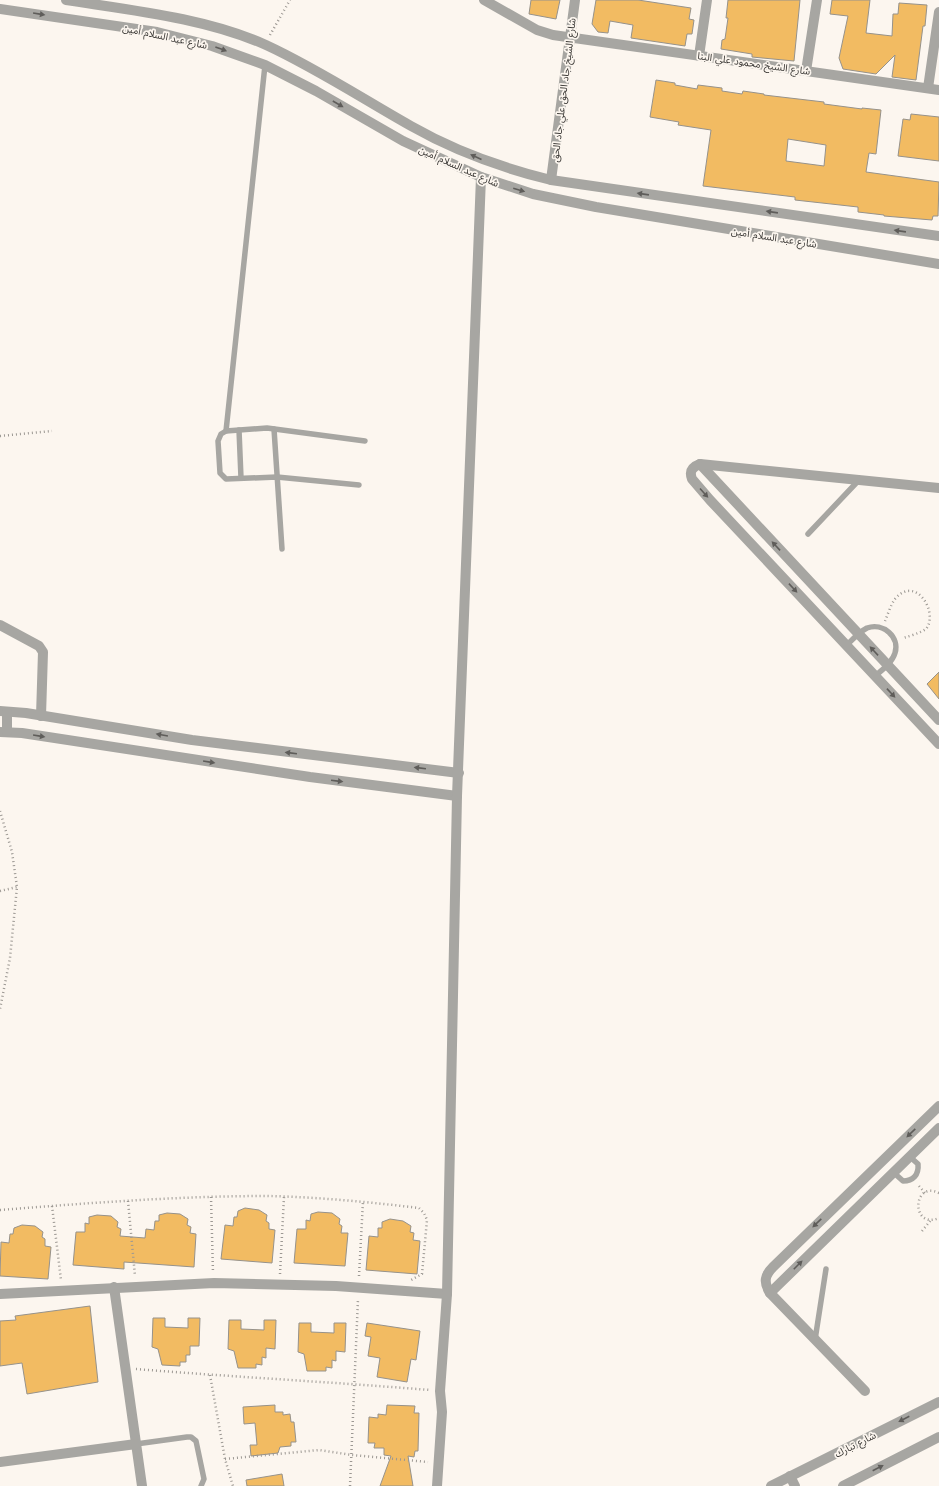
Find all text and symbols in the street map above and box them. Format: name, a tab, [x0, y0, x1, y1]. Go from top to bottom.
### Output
one-way arrow	[33, 11, 45, 17]
street label: شارع الشيخ جاد الحق علي جاد الحق	[549, 17, 580, 163]
street label: شارع عبد السلام أمين	[121, 22, 209, 54]
one-way arrow	[215, 46, 227, 52]
street label: شارع الشيخ محمود علي البنا	[696, 50, 811, 79]
one-way arrow	[332, 101, 344, 108]
street label: شارع عبد السلام أمين	[416, 144, 501, 192]
one-way arrow	[470, 154, 481, 160]
one-way arrow	[513, 187, 525, 193]
one-way arrow	[637, 191, 649, 197]
one-way arrow	[766, 209, 778, 215]
street label: شارع عبد السلام أمين	[730, 225, 818, 253]
one-way arrow	[894, 228, 906, 234]
one-way arrow	[699, 488, 709, 498]
one-way arrow	[771, 541, 780, 551]
one-way arrow	[788, 583, 797, 594]
one-way arrow	[869, 646, 879, 656]
one-way arrow	[886, 689, 895, 698]
one-way arrow	[156, 732, 168, 738]
one-way arrow	[33, 733, 45, 739]
one-way arrow	[285, 750, 297, 756]
one-way arrow	[203, 759, 215, 765]
one-way arrow	[414, 765, 426, 772]
one-way arrow	[331, 778, 343, 784]
one-way arrow	[906, 1128, 916, 1138]
one-way arrow	[812, 1218, 822, 1228]
one-way arrow	[793, 1260, 803, 1270]
one-way arrow	[898, 1416, 910, 1423]
street label: شارع تبارك	[833, 1429, 879, 1461]
one-way arrow	[872, 1465, 883, 1471]

